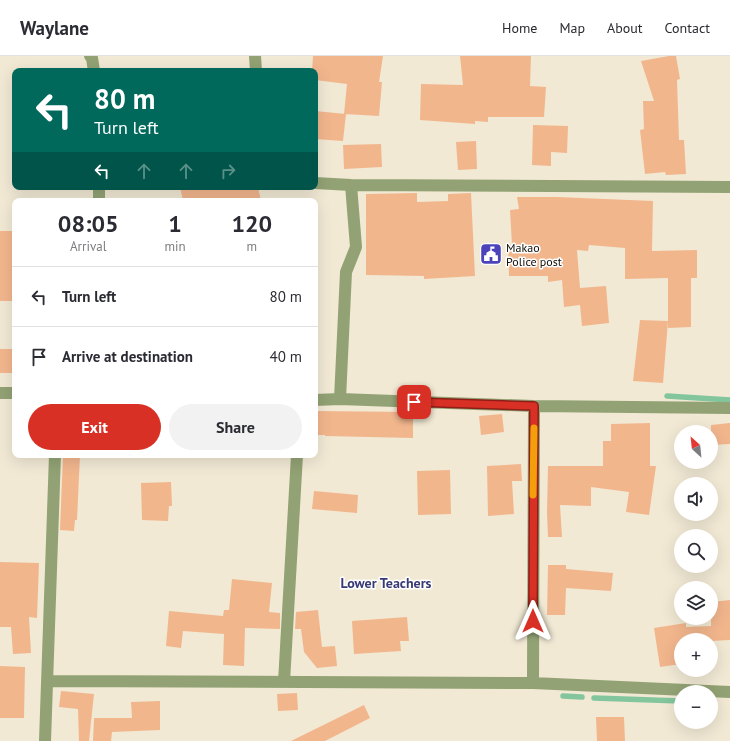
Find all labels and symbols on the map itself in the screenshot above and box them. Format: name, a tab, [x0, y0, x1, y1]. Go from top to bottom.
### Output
place label: Makao Police post	[506, 240, 562, 269]
public building icon: Makao Police post	[478, 241, 504, 267]
pin	[397, 385, 431, 419]
north arrow	[674, 425, 718, 469]
district label: Lower Teachers	[341, 574, 432, 592]
position arrow	[512, 600, 554, 642]

